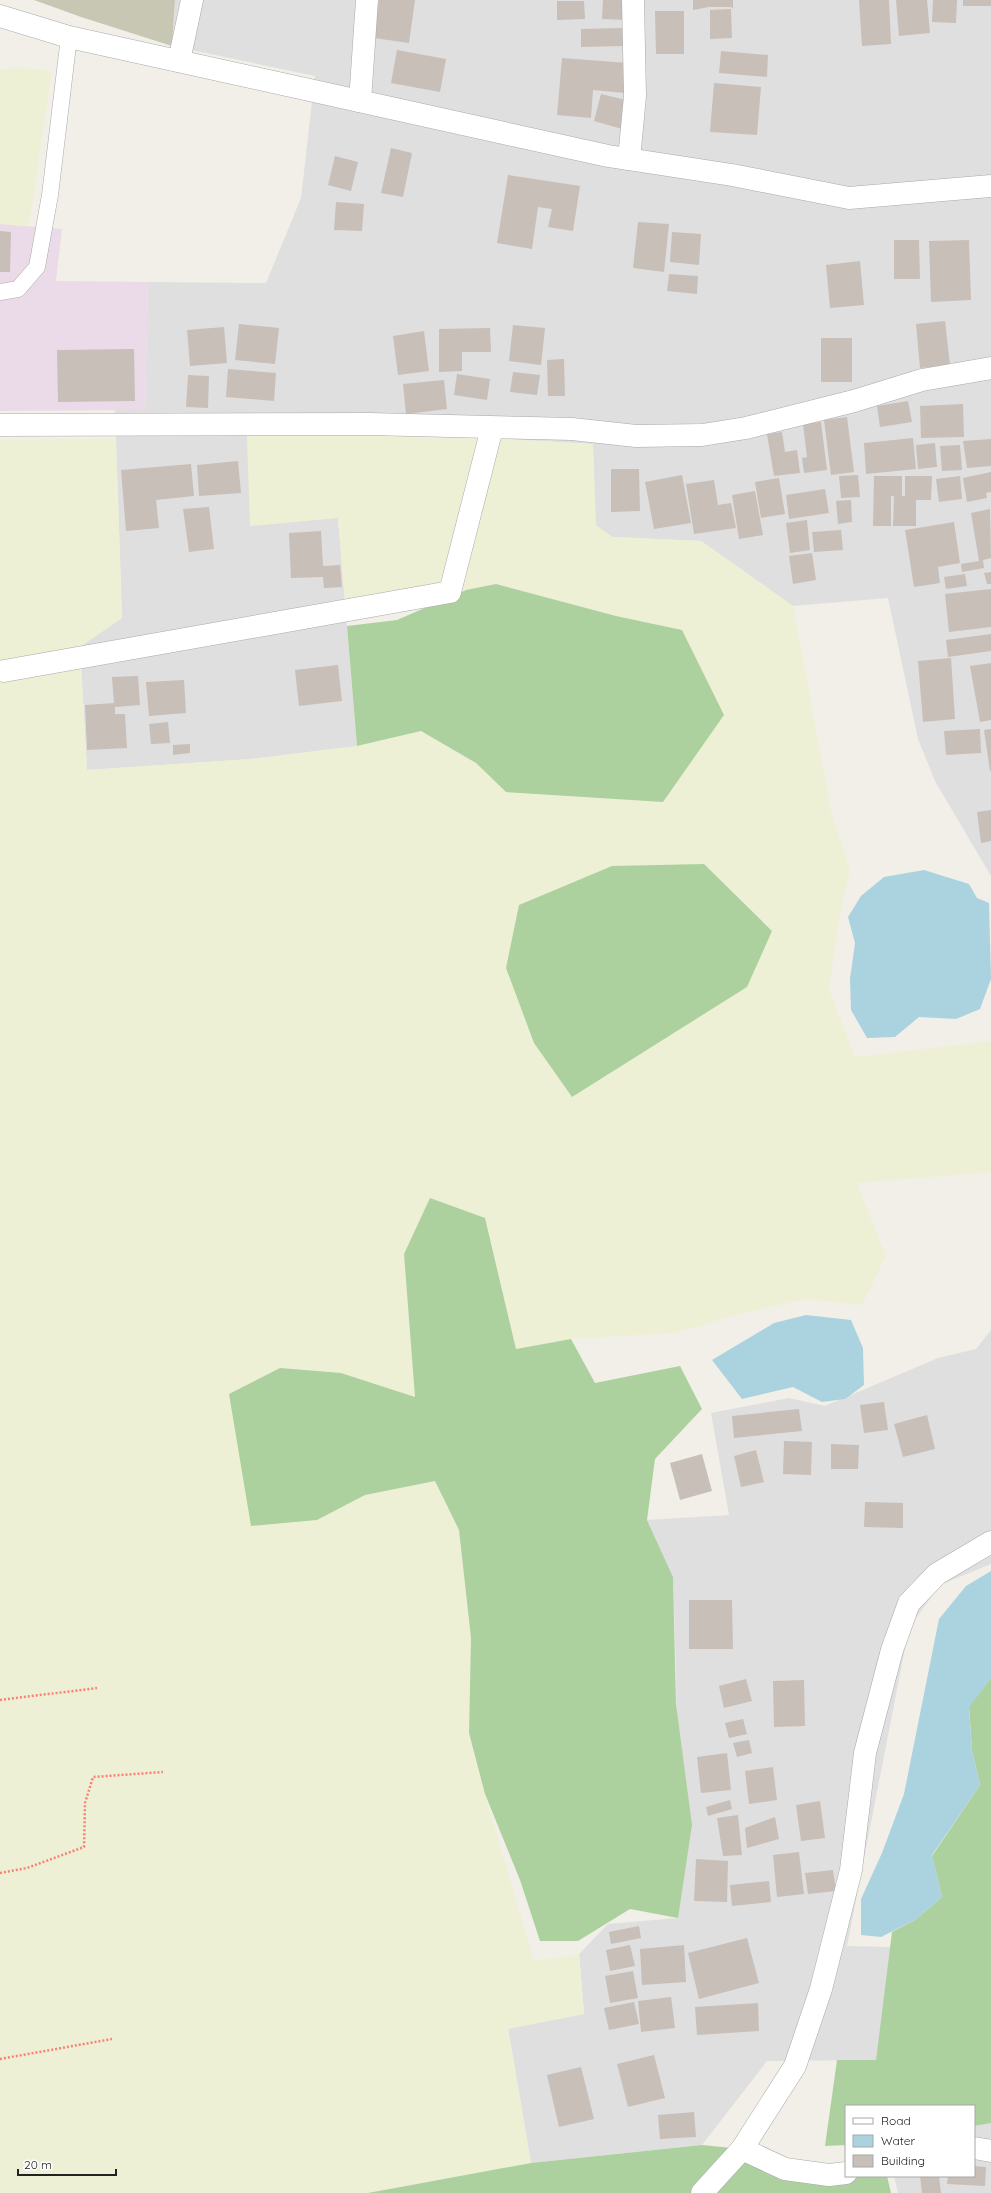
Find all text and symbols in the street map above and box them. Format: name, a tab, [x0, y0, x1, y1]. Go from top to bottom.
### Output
legend	[845, 2105, 975, 2177]
text: Road	[881, 2113, 911, 2128]
text: Water	[881, 2133, 916, 2148]
scale bar	[18, 2151, 116, 2177]
text: Building	[881, 2153, 925, 2168]
text: 20 m	[24, 2157, 52, 2172]

